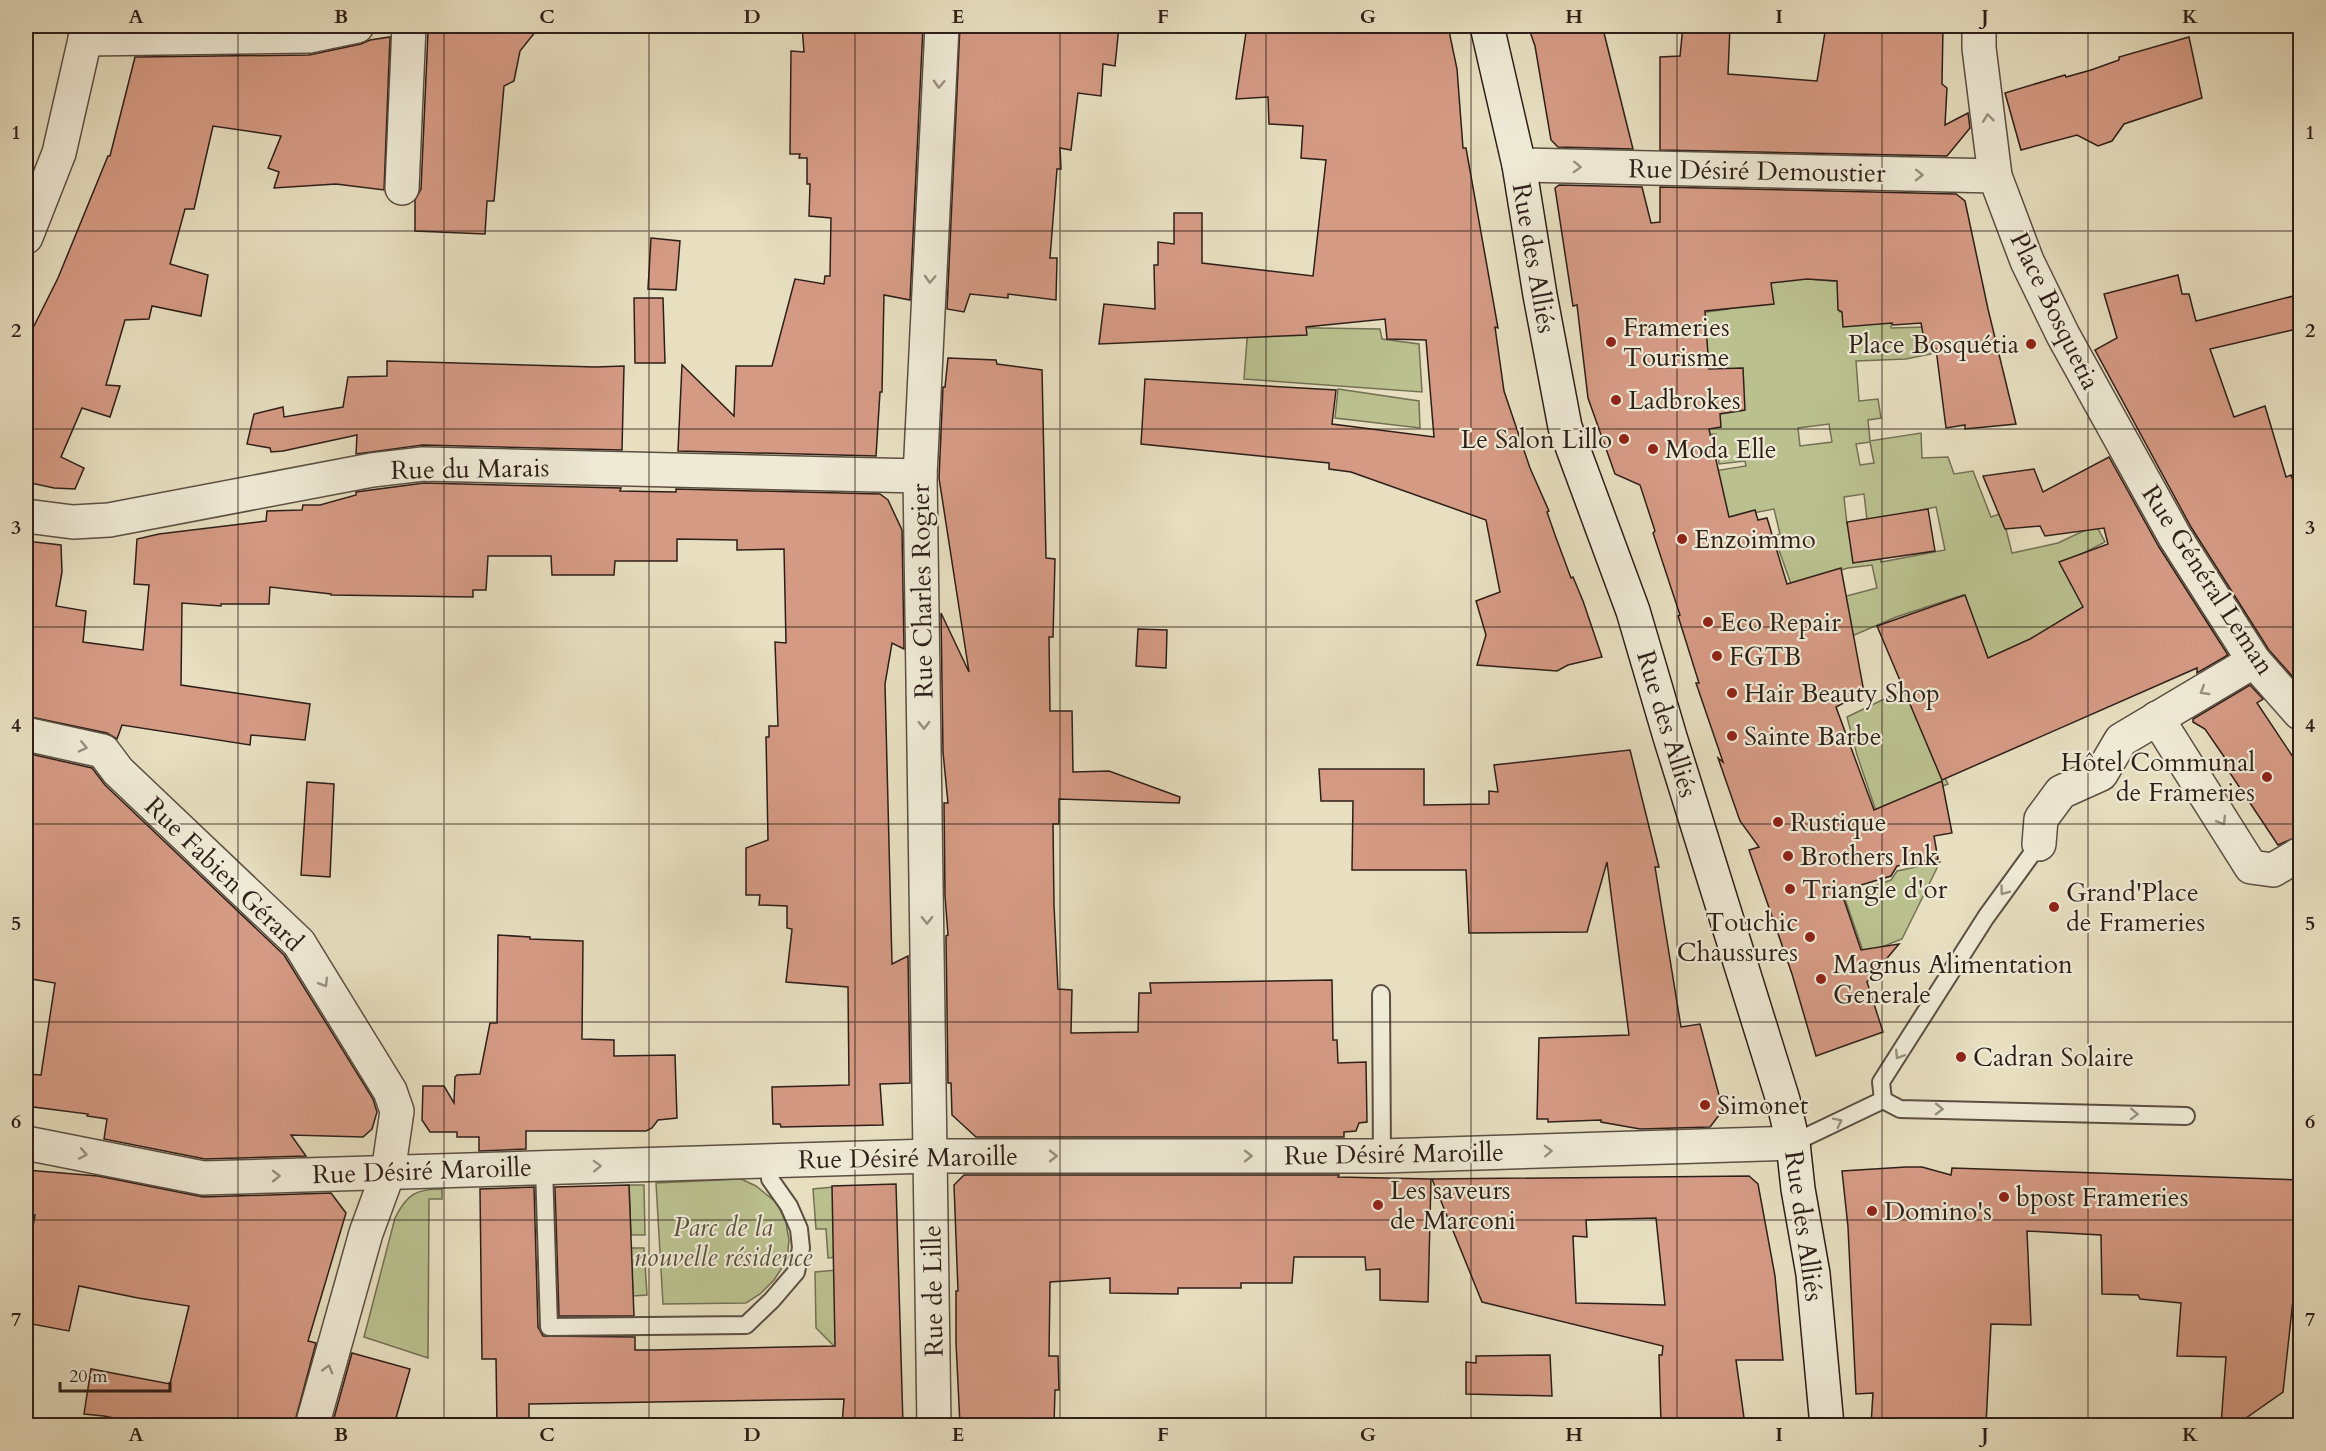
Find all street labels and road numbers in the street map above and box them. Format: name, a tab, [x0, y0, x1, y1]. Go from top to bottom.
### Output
street label: Rue Désiré Demoustier	[1628, 151, 1886, 191]
street label: Rue des Alliés	[1504, 180, 1564, 336]
street label: Place Bosquetia	[2002, 226, 2108, 396]
street label: Rue du Marais	[390, 450, 550, 488]
street label: Rue Général Leman	[2133, 478, 2283, 682]
street label: Rue Charles Rogier	[903, 483, 941, 699]
street label: Rue des Alliés	[1628, 646, 1706, 802]
street label: Rue Fabien Gérard	[137, 789, 311, 959]
street label: Rue Désiré Maroille	[1284, 1135, 1504, 1173]
street label: Rue Désiré Maroille	[798, 1139, 1018, 1177]
street label: Rue des Alliés	[1776, 1148, 1832, 1304]
street label: Rue Désiré Maroille	[312, 1150, 532, 1192]
street label: Rue de Lille	[914, 1225, 952, 1357]

